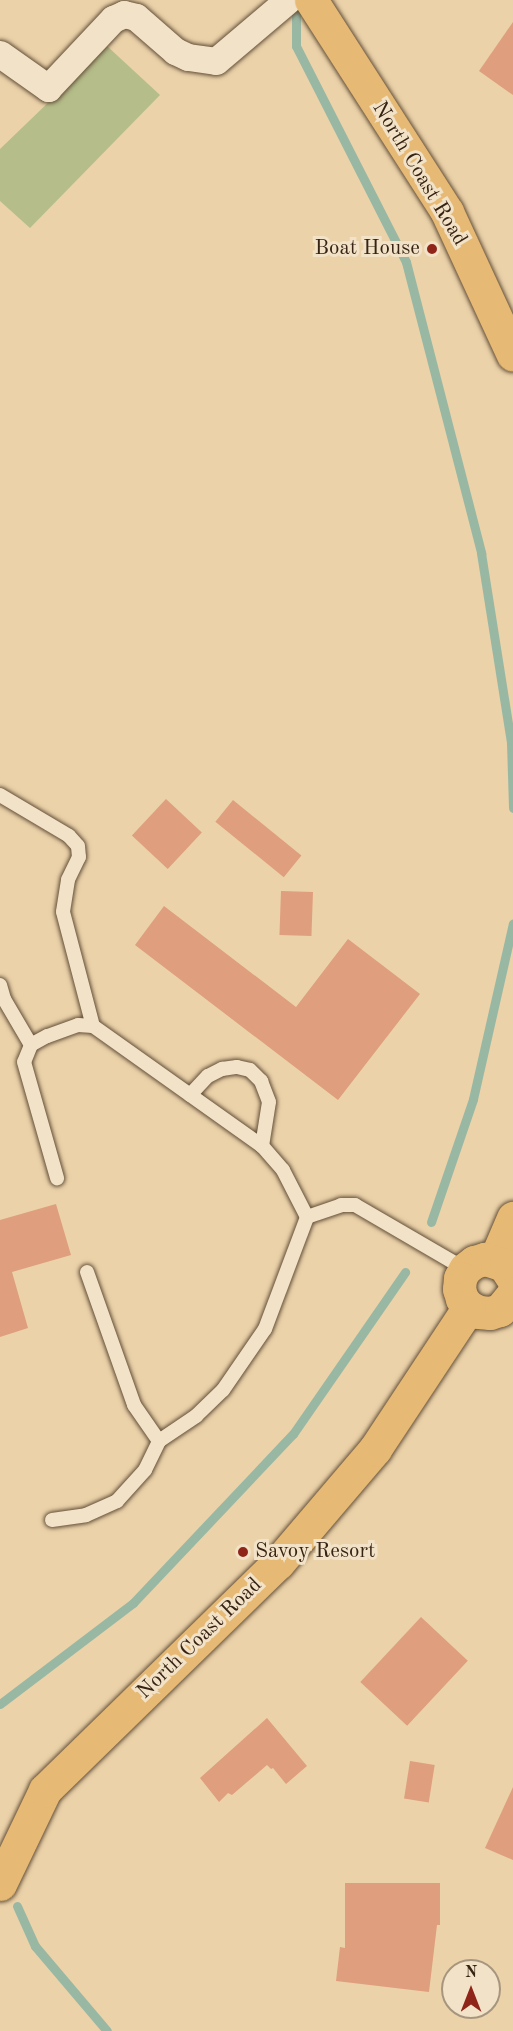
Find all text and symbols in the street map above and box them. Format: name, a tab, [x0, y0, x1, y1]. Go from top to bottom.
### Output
street label: North Coast Road	[366, 97, 472, 251]
place label: Boat House	[315, 236, 420, 262]
marker: Boat House	[425, 242, 439, 256]
place label: Savoy Resort	[255, 1539, 375, 1565]
marker: Savoy Resort	[236, 1545, 250, 1559]
street label: North Coast Road	[132, 1573, 268, 1705]
north arrow	[441, 1959, 501, 2019]
text: N	[465, 1965, 477, 1981]

